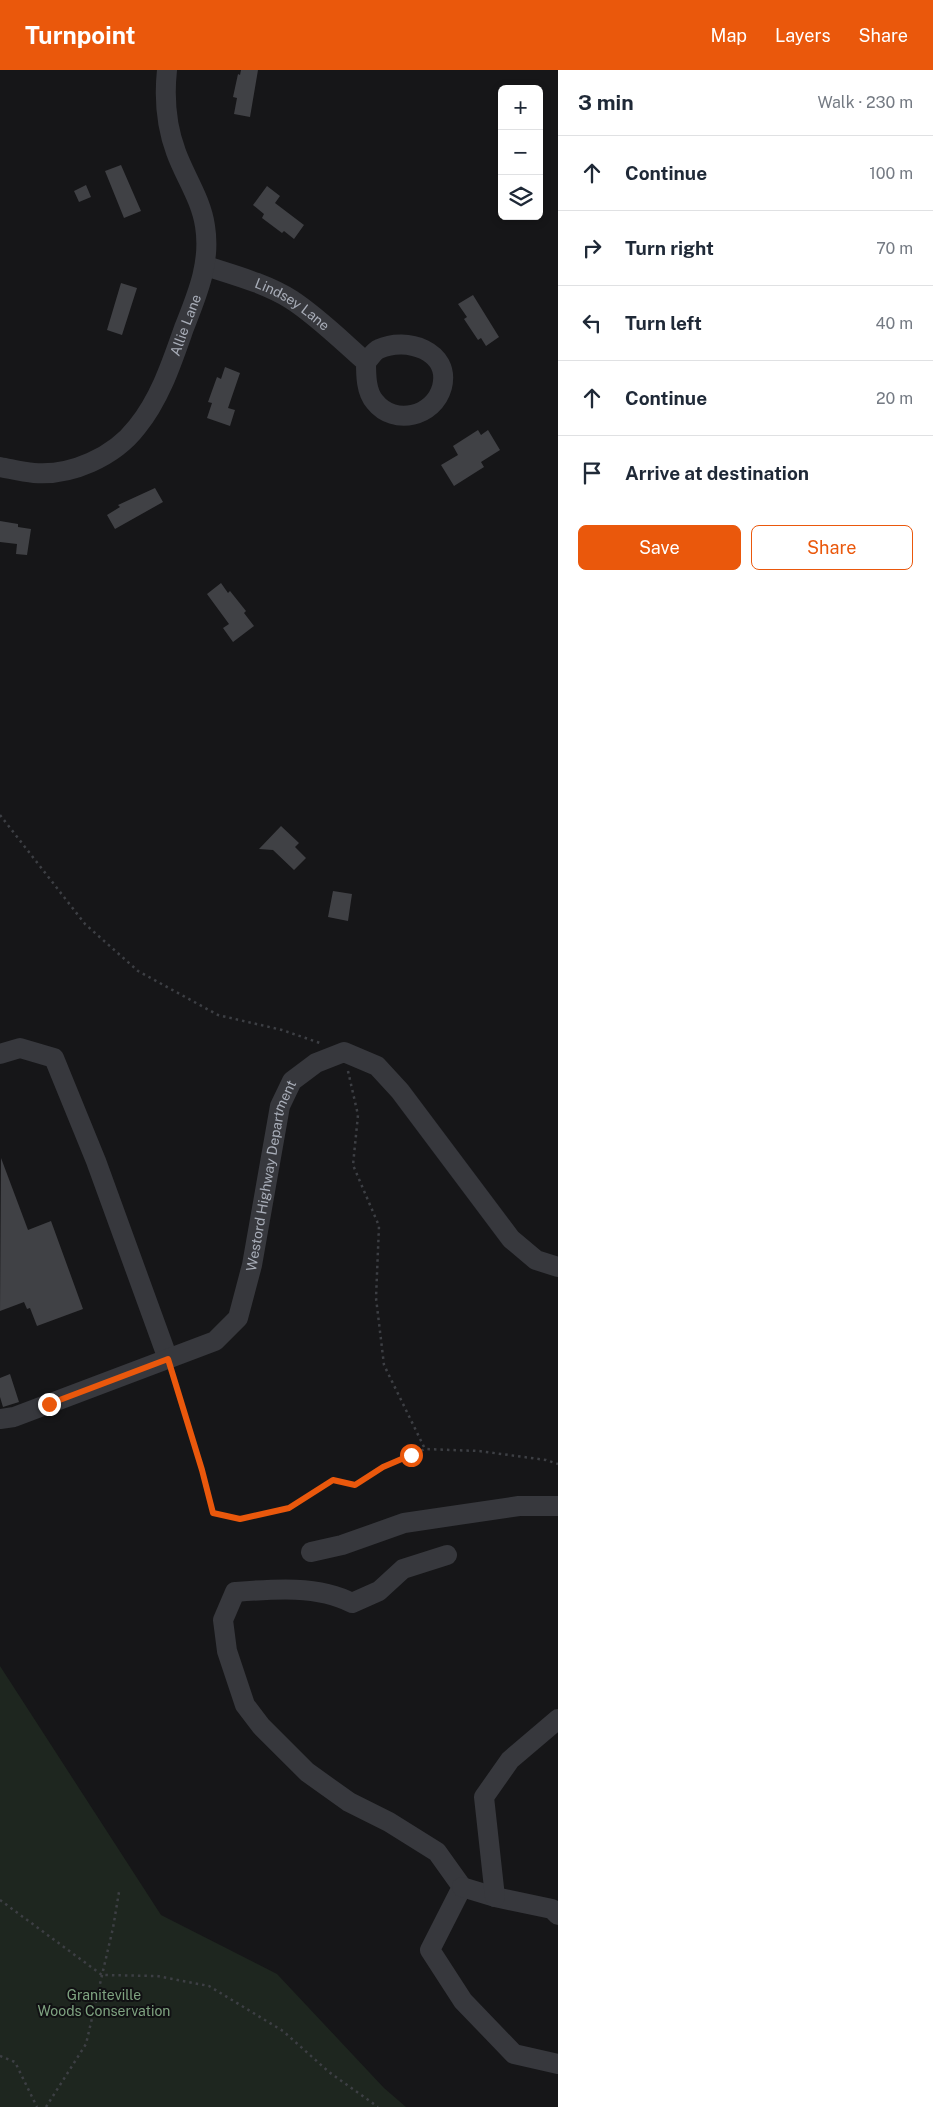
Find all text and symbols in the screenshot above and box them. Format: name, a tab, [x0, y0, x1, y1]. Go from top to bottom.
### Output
text: Turnpoint	[25, 21, 135, 49]
text: Map	[711, 25, 747, 46]
text: Layers	[775, 25, 831, 46]
text: Share	[859, 25, 908, 46]
map controls	[498, 85, 543, 220]
button: +	[498, 85, 543, 130]
text: 3 min	[578, 90, 634, 115]
text: Walk · 230 m	[817, 93, 913, 112]
button: −	[498, 130, 543, 175]
icon: ahead	[578, 159, 606, 187]
text: Continue	[625, 162, 707, 184]
text: 100 m	[869, 164, 913, 183]
button: layers	[498, 175, 543, 220]
icon: right	[578, 234, 606, 262]
text: Turn right	[625, 237, 714, 259]
text: 70 m	[876, 239, 913, 258]
street label: Lindsey Lane	[253, 275, 333, 334]
street label: Allie Lane	[167, 292, 204, 358]
icon: left	[578, 309, 606, 337]
text: Turn left	[625, 312, 702, 334]
text: 40 m	[875, 314, 913, 333]
icon: ahead	[578, 384, 606, 412]
text: Continue	[625, 387, 707, 409]
text: 20 m	[876, 389, 913, 408]
icon: arrive	[578, 459, 606, 487]
text: Arrive at destination	[625, 462, 809, 484]
button: Save	[578, 525, 741, 570]
button: Share	[751, 525, 913, 570]
street label: Westord Highway Department	[243, 1077, 299, 1272]
route end	[38, 1393, 61, 1416]
route start	[400, 1444, 423, 1467]
park label: Graniteville Woods Conservation	[38, 1987, 170, 2019]

